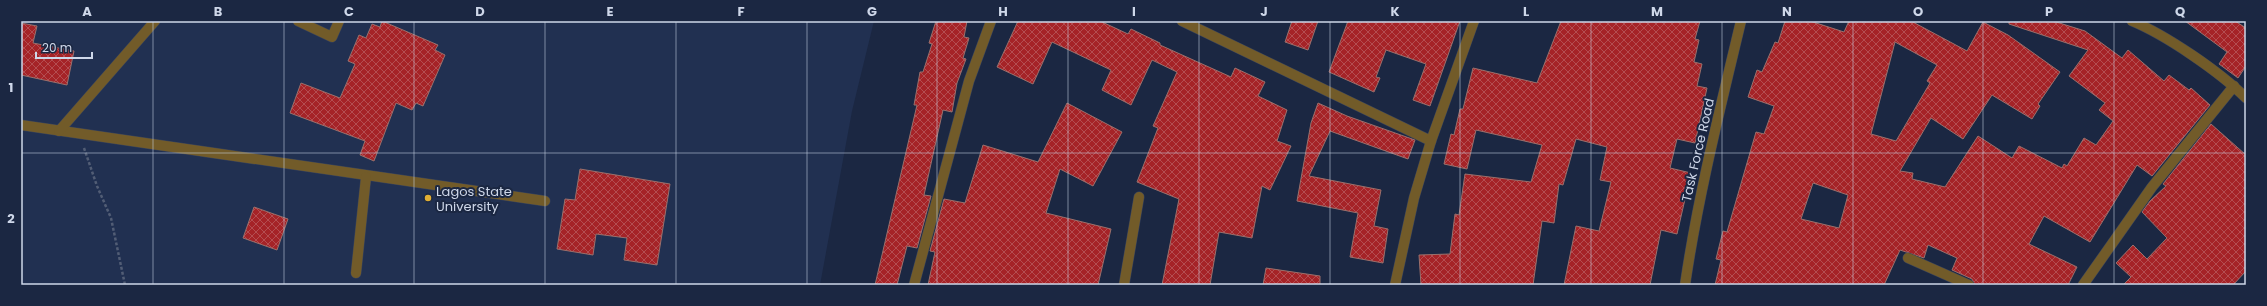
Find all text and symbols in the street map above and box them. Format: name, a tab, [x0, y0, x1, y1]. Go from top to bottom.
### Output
text: A	[82, 2, 92, 21]
text: B	[214, 2, 223, 21]
text: C	[344, 2, 354, 21]
text: D	[475, 2, 485, 21]
text: E	[606, 2, 614, 21]
text: F	[737, 2, 745, 21]
text: G	[867, 2, 877, 21]
text: H	[998, 2, 1008, 21]
text: I	[1132, 2, 1136, 21]
text: J	[1260, 2, 1268, 21]
text: K	[1390, 2, 1400, 21]
text: L	[1523, 2, 1529, 21]
text: M	[1651, 2, 1663, 21]
text: N	[1782, 2, 1792, 21]
text: O	[1913, 2, 1923, 21]
text: P	[2045, 2, 2053, 21]
text: Q	[2175, 2, 2185, 21]
scale bar	[36, 34, 92, 60]
text: 20 m	[42, 39, 72, 56]
text: 1	[9, 78, 13, 97]
street label: Task Force Road	[1677, 96, 1719, 204]
place label: Lagos State University	[436, 182, 512, 216]
marker: Lagos State University	[423, 193, 433, 203]
text: 2	[7, 209, 15, 228]

